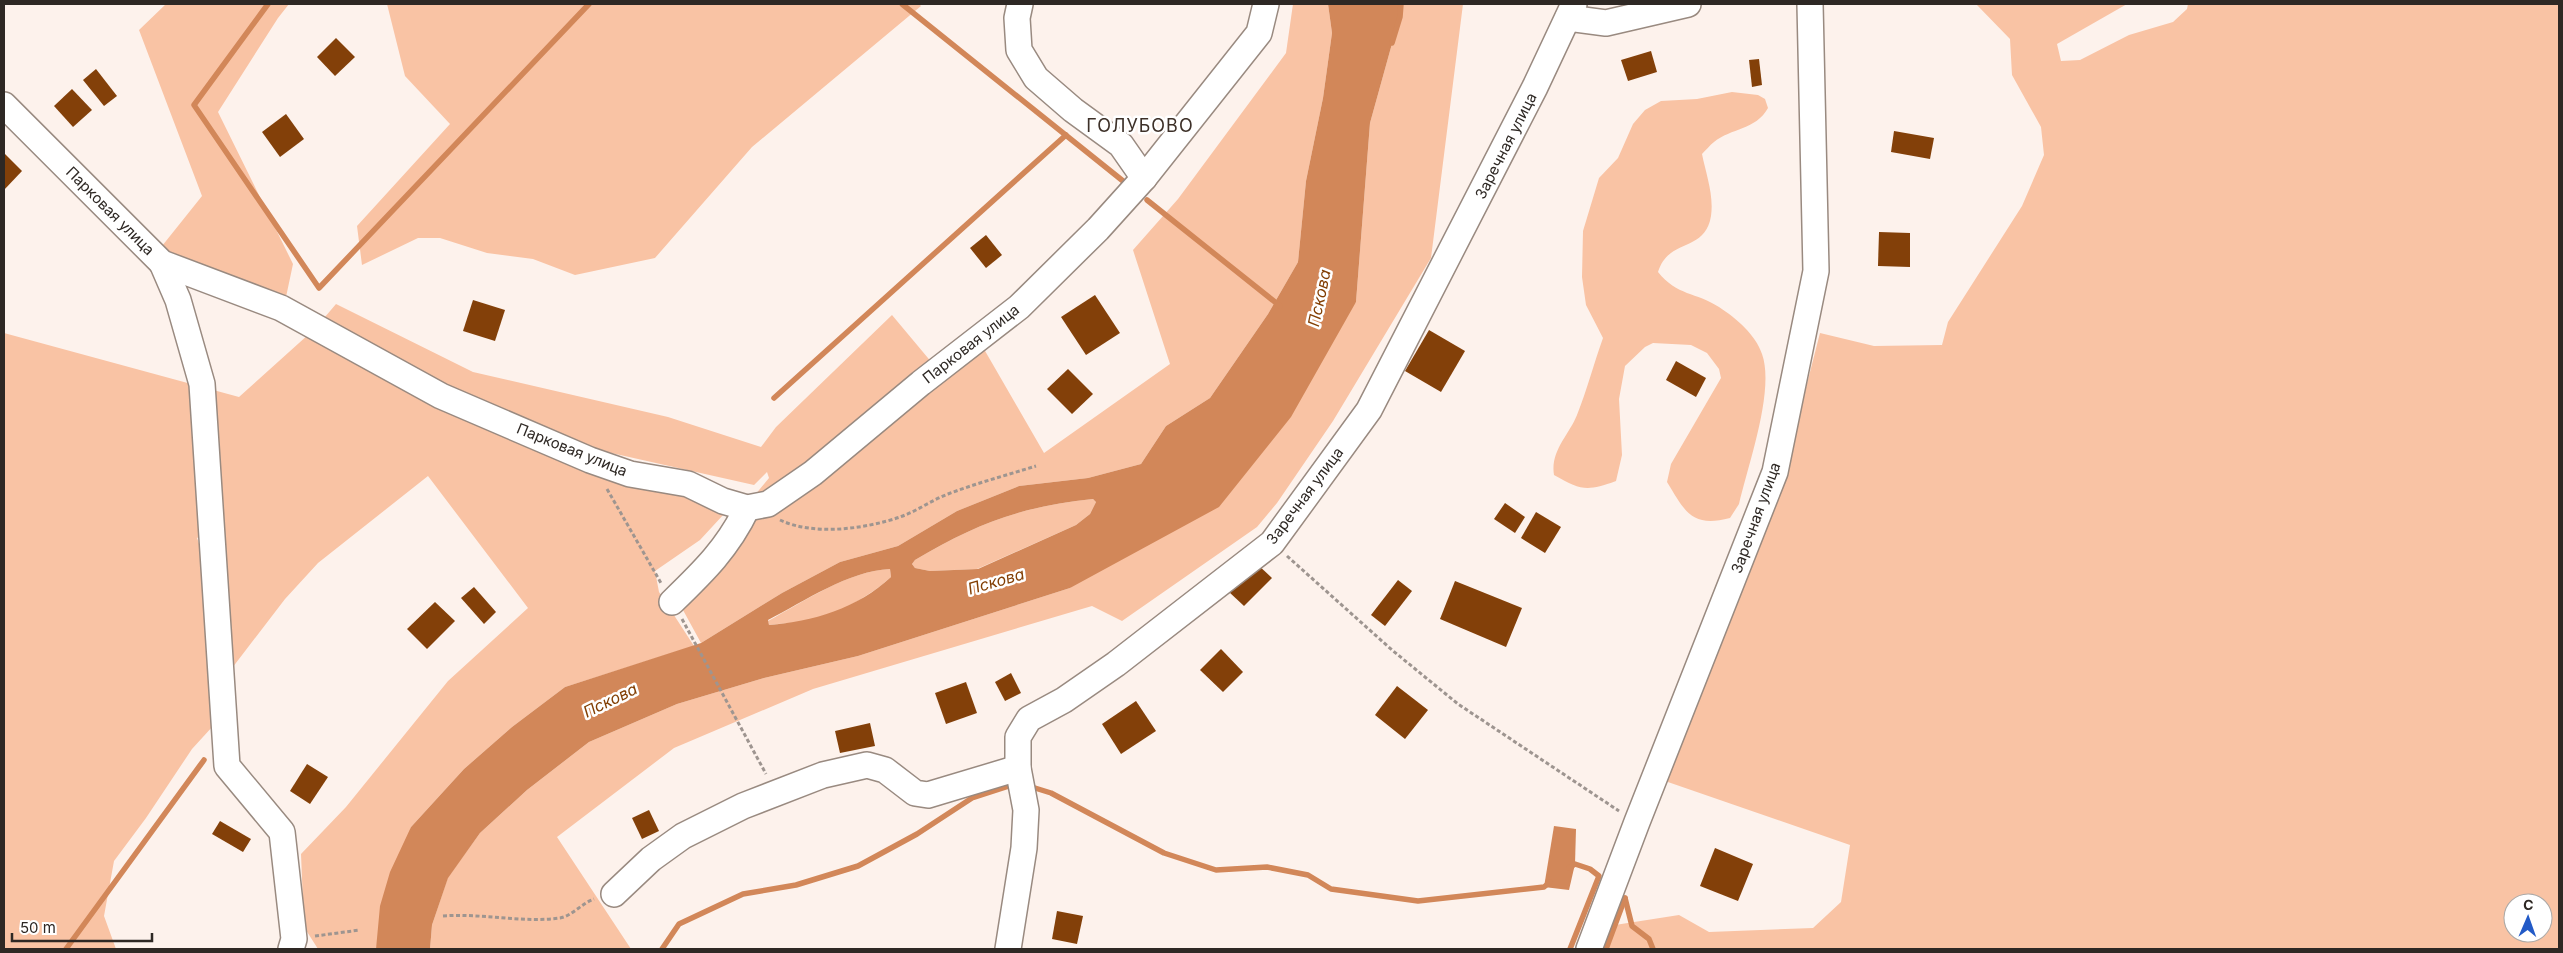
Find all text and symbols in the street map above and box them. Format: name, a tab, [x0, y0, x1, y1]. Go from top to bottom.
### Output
street label: Заречная улица	[1471, 89, 1541, 202]
district label: ГОЛУБОВО	[1086, 115, 1194, 136]
street label: Парковая улица	[62, 162, 159, 259]
water label: Пскова	[1303, 267, 1335, 328]
street label: Парковая улица	[919, 300, 1023, 387]
street label: Парковая улица	[514, 419, 630, 480]
street label: Заречная улица	[1262, 443, 1347, 548]
street label: Заречная улица	[1727, 460, 1784, 576]
water label: Пскова	[965, 563, 1027, 599]
water label: Пскова	[580, 678, 641, 722]
north arrow	[2503, 893, 2553, 943]
text: С	[2523, 896, 2534, 913]
scale bar	[12, 910, 152, 942]
text: 50 m	[20, 918, 56, 937]

